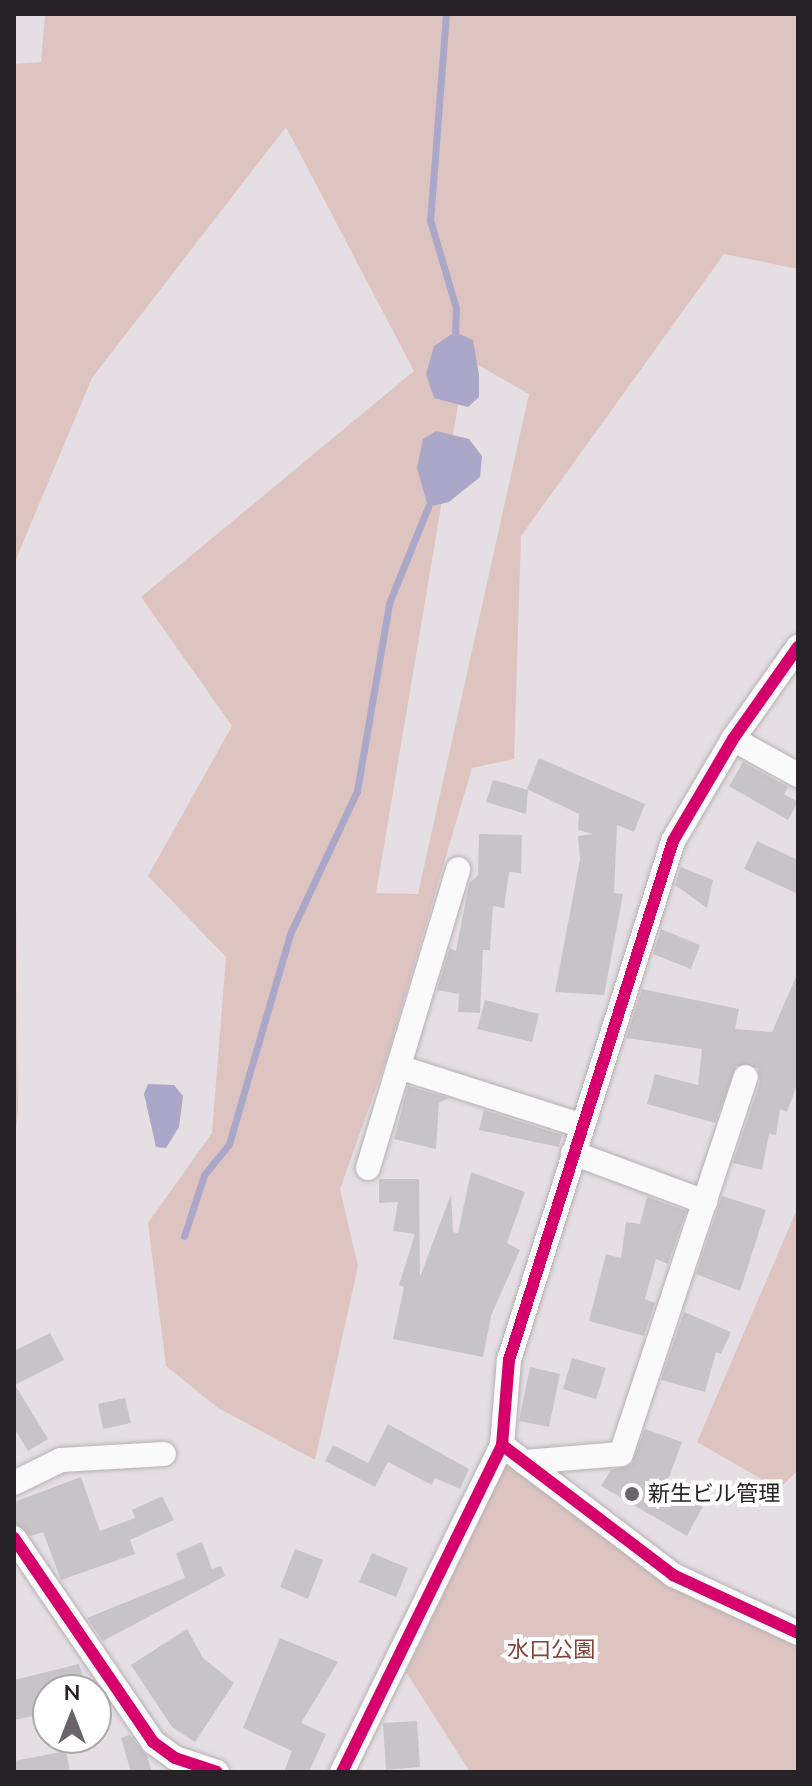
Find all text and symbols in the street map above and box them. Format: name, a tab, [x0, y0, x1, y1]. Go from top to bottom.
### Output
place label: 新生ビル管理	[648, 1481, 780, 1507]
marker: 新生ビル管理	[623, 1485, 641, 1503]
park label: 水口公園	[507, 1637, 595, 1663]
north arrow	[32, 1674, 112, 1754]
text: N	[64, 1678, 80, 1706]

